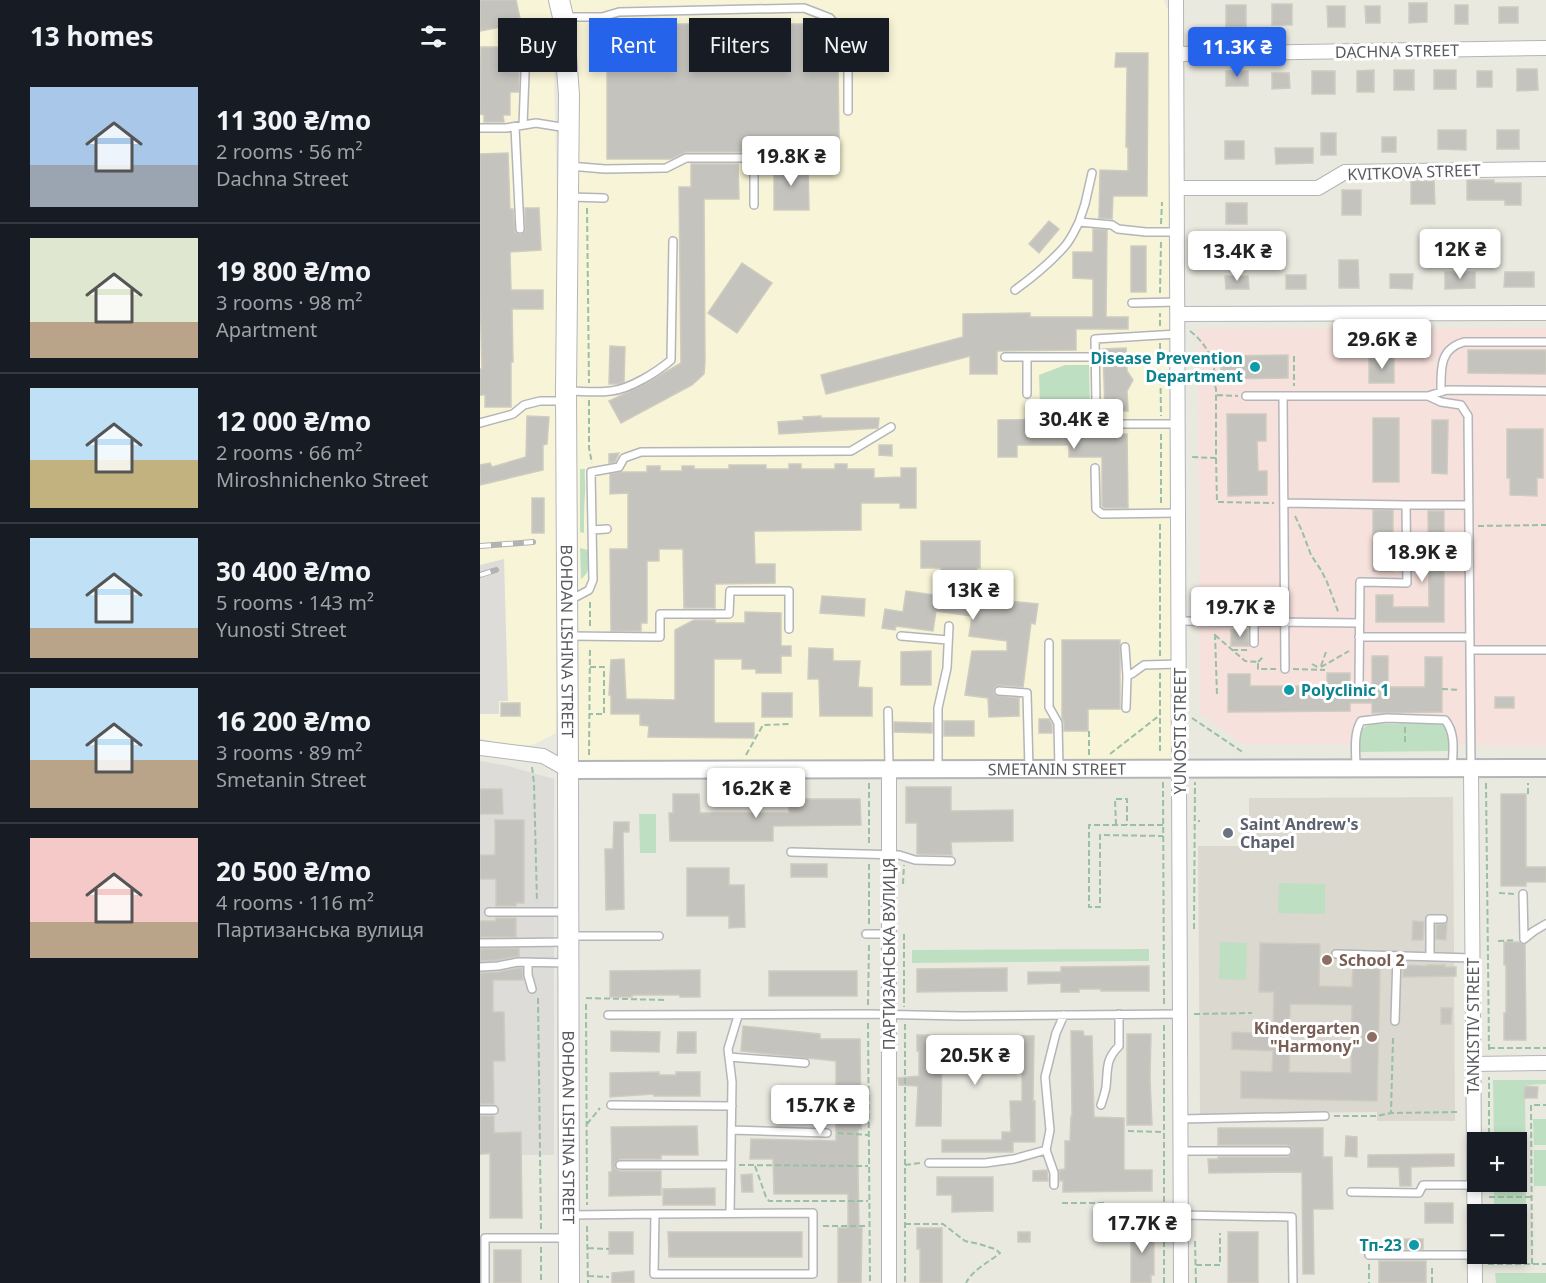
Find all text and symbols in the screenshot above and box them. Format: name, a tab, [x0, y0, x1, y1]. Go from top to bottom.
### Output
text: 13 homes	[30, 18, 154, 54]
chip: Buy	[498, 18, 577, 72]
chip: Rent	[589, 18, 677, 72]
chip: Filters	[689, 18, 791, 72]
chip: New	[803, 18, 889, 72]
icon: filters	[417, 20, 450, 53]
pin: 11.3K ₴	[1182, 27, 1292, 78]
text: 11.3K ₴	[1202, 33, 1272, 60]
street label: DACHNA STREET	[1335, 39, 1459, 63]
text: 11 300 ₴/mo	[216, 102, 371, 138]
icon: home	[78, 111, 150, 183]
pin: 19.8K ₴	[736, 136, 846, 187]
text: 2 rooms · 56 m²	[216, 138, 363, 165]
text: 19.8K ₴	[756, 142, 826, 169]
street label: KVITKOVA STREET	[1347, 159, 1481, 185]
text: Dachna Street	[216, 165, 348, 192]
pin: 12K ₴	[1418, 229, 1502, 280]
pin: 13.4K ₴	[1182, 231, 1292, 282]
text: 12K ₴	[1434, 235, 1486, 262]
text: 13.4K ₴	[1202, 237, 1272, 264]
text: 19 800 ₴/mo	[216, 253, 371, 289]
icon: home	[78, 262, 150, 334]
text: 3 rooms · 98 m²	[216, 289, 363, 316]
text: Apartment	[216, 316, 317, 343]
pin: 29.6K ₴	[1327, 319, 1437, 370]
text: 29.6K ₴	[1347, 325, 1417, 352]
place label: Disease Prevention Department	[1090, 347, 1243, 387]
marker: Disease Prevention Department	[1248, 360, 1262, 374]
pin: 30.4K ₴	[1019, 399, 1129, 450]
text: 12 000 ₴/mo	[216, 403, 371, 439]
text: 30.4K ₴	[1039, 405, 1109, 432]
icon: home	[78, 412, 150, 484]
text: 2 rooms · 66 m²	[216, 439, 363, 466]
text: Miroshnichenko Street	[216, 466, 428, 493]
pin: 18.9K ₴	[1367, 532, 1477, 583]
text: 18.9K ₴	[1387, 538, 1457, 565]
street label: BOHDAN LISHINA STREET	[556, 544, 579, 738]
text: 30 400 ₴/mo	[216, 553, 371, 589]
icon: home	[78, 562, 150, 634]
pin: 13K ₴	[931, 570, 1015, 621]
text: 13K ₴	[947, 576, 999, 603]
pin: 19.7K ₴	[1185, 587, 1295, 638]
text: 5 rooms · 143 m²	[216, 589, 374, 616]
text: 19.7K ₴	[1205, 593, 1275, 620]
text: Yunosti Street	[216, 616, 347, 643]
street label: YUNOSTI STREET	[1169, 667, 1191, 795]
place label: Polyclinic 1	[1301, 679, 1389, 701]
marker: Polyclinic 1	[1282, 683, 1296, 697]
text: 16 200 ₴/mo	[216, 703, 371, 739]
icon: home	[78, 712, 150, 784]
text: 3 rooms · 89 m²	[216, 739, 363, 766]
street label: SMETANIN STREET	[988, 758, 1126, 780]
text: Smetanin Street	[216, 766, 366, 793]
pin: 16.2K ₴	[701, 768, 811, 819]
text: 16.2K ₴	[721, 774, 791, 801]
place label: Saint Andrew's Chapel	[1240, 813, 1358, 853]
marker: Saint Andrew's Chapel	[1221, 826, 1235, 840]
text: 20 500 ₴/mo	[216, 853, 371, 889]
street label: ПАРТИЗАНСЬКА ВУЛИЦЯ	[878, 858, 900, 1050]
icon: home	[78, 862, 150, 934]
text: 4 rooms · 116 m²	[216, 889, 374, 916]
text: Партизанська вулиця	[216, 916, 424, 943]
place label: School 2	[1339, 949, 1405, 971]
marker: School 2	[1320, 953, 1334, 967]
street label: TANKISTIV STREET	[1462, 958, 1484, 1094]
place label: Kindergarten "Harmony"	[1254, 1017, 1360, 1057]
street label: BOHDAN LISHINA STREET	[558, 1030, 580, 1224]
marker: Kindergarten "Harmony"	[1365, 1030, 1379, 1044]
pin: 20.5K ₴	[920, 1035, 1030, 1086]
text: 20.5K ₴	[940, 1041, 1010, 1068]
pin: 15.7K ₴	[765, 1085, 875, 1136]
text: 15.7K ₴	[785, 1091, 855, 1118]
map controls	[1467, 1132, 1527, 1264]
button: +	[1467, 1132, 1527, 1192]
pin: 17.7K ₴	[1087, 1203, 1197, 1254]
button: −	[1467, 1204, 1527, 1264]
text: 17.7K ₴	[1107, 1209, 1177, 1236]
place label: Тп-23	[1359, 1234, 1402, 1256]
marker: Тп-23	[1407, 1238, 1421, 1252]

